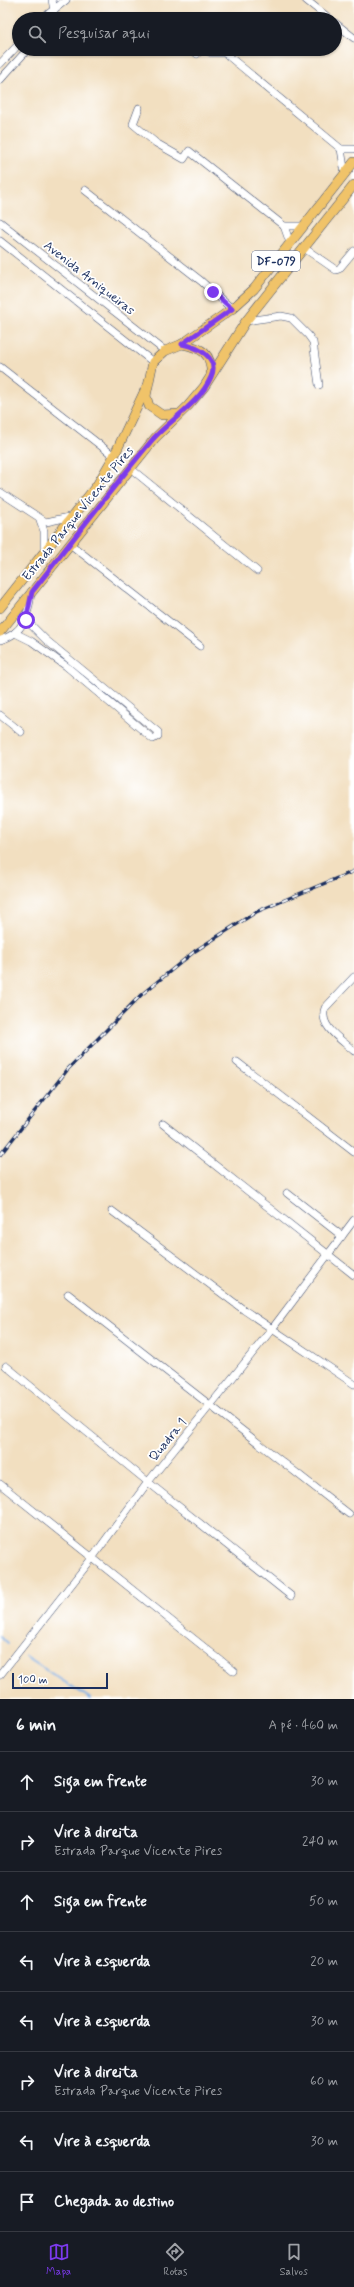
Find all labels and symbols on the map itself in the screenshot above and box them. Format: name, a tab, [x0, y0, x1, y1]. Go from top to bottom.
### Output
street label: Avenida Arniqueiras	[40, 237, 138, 319]
road number: DF-079	[252, 251, 300, 271]
route end	[204, 283, 222, 301]
street label: Estrada Parque Vicente Pires	[19, 443, 138, 585]
route start	[17, 611, 35, 629]
street label: Quadra 1	[145, 1415, 191, 1465]
scale bar	[12, 1671, 108, 1690]

